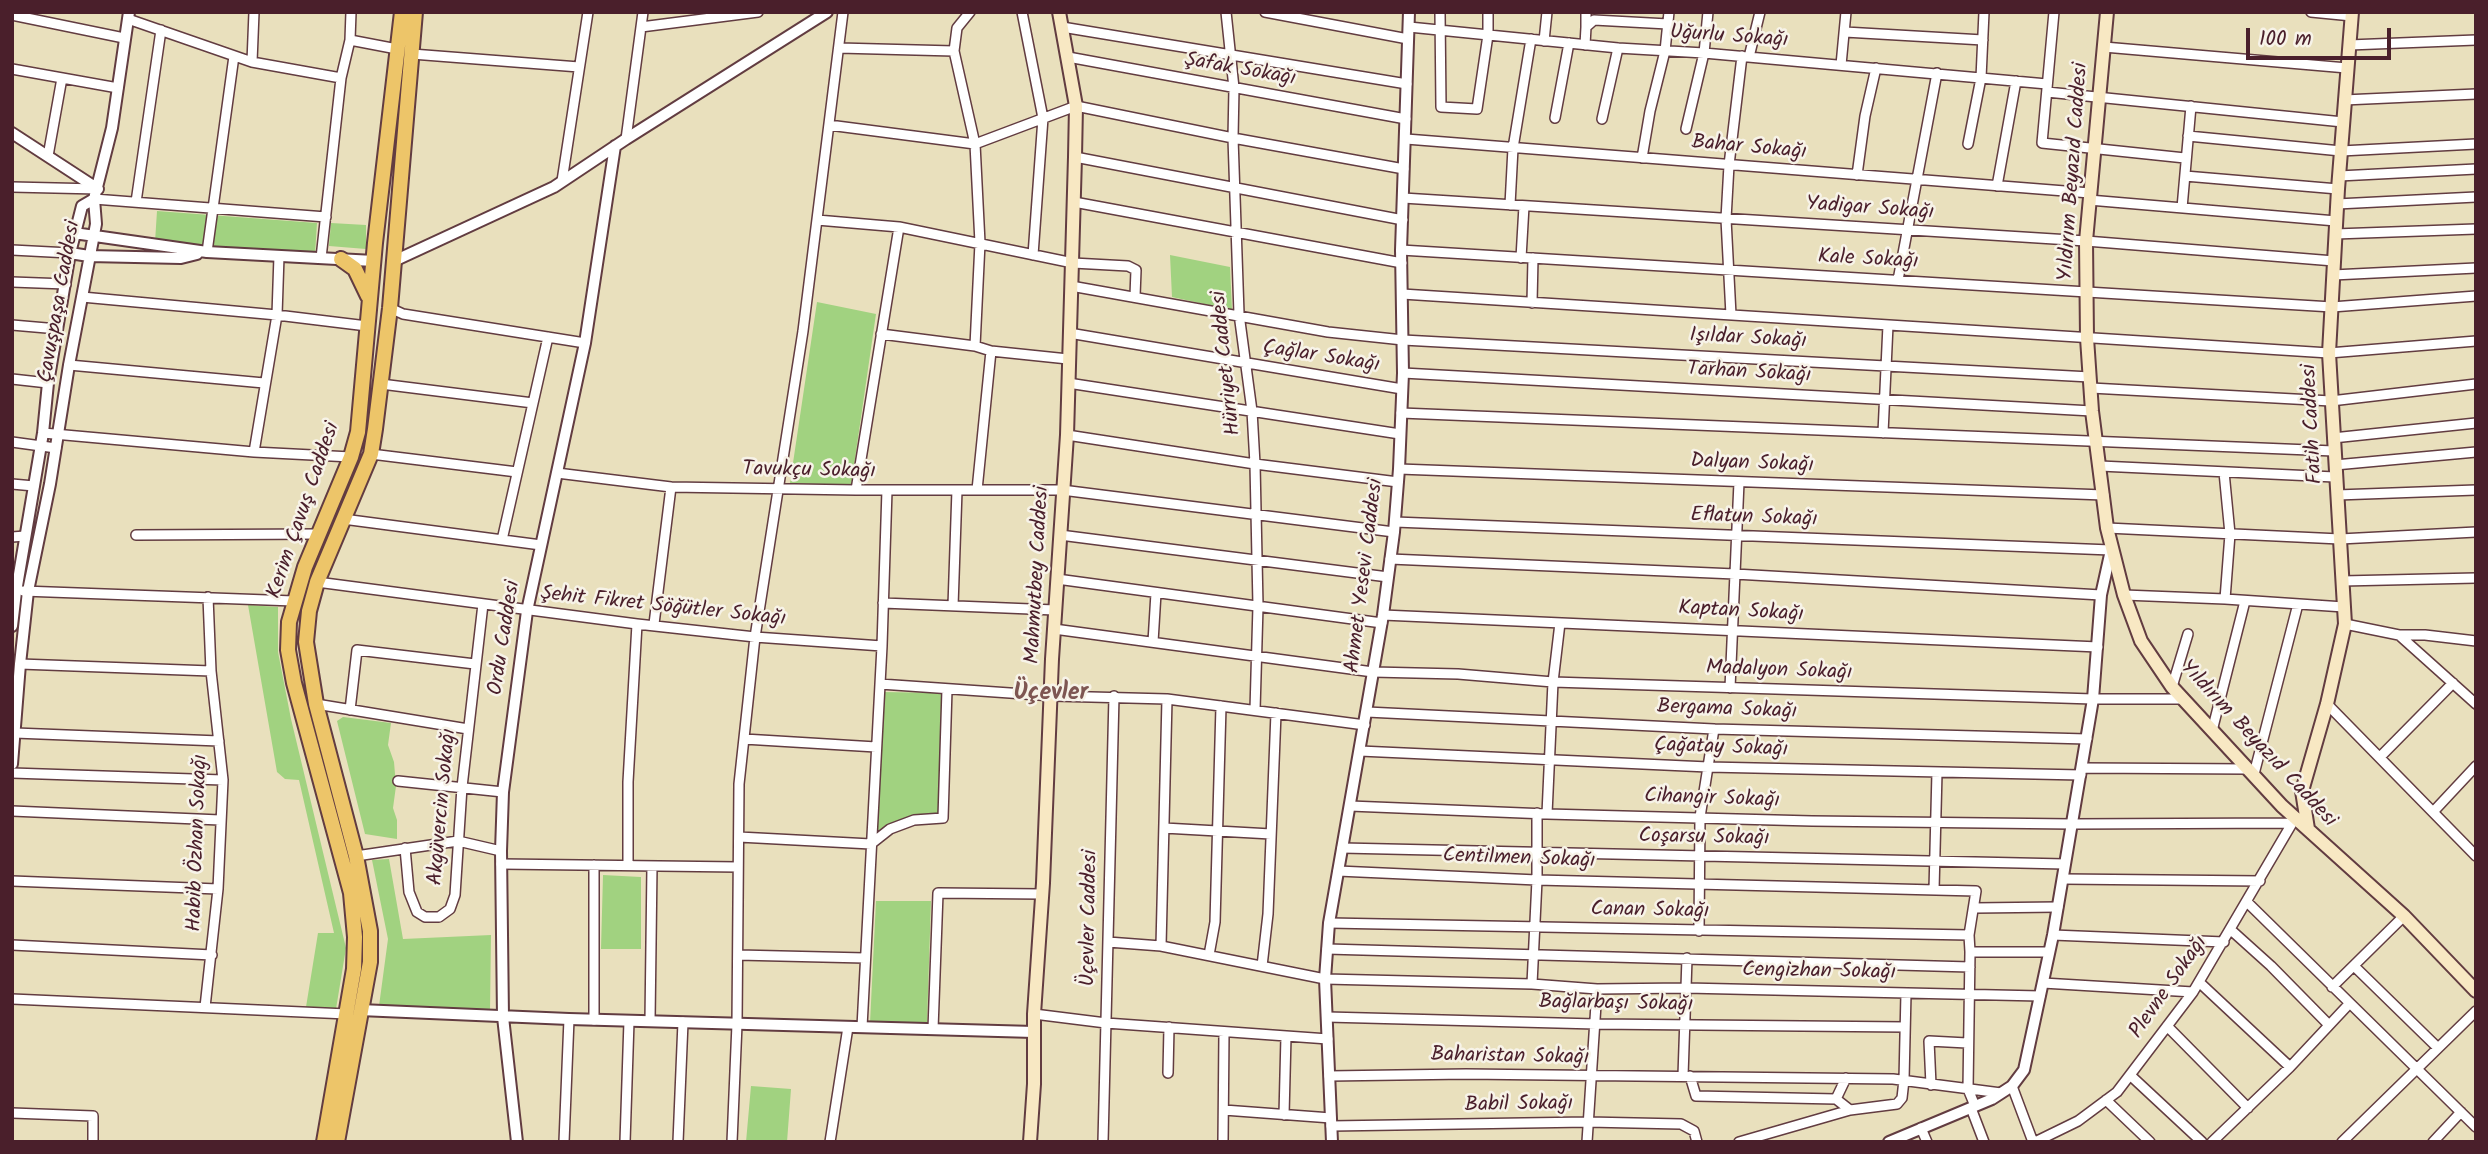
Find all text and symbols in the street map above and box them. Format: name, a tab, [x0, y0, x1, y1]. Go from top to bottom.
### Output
scale bar	[2250, 14, 2395, 58]
street label: Uğurlu Sokağı	[1669, 21, 1789, 55]
text: 100 m	[2259, 23, 2312, 56]
street label: Şafak Sokağı	[1182, 49, 1298, 93]
street label: Yıldırım Beyazıd Caddesi	[2055, 62, 2095, 282]
street label: Bahar Sokağı	[1690, 131, 1808, 167]
street label: Yadigar Sokağı	[1805, 193, 1935, 227]
street label: Çavuşpaşa Caddesi	[34, 219, 88, 385]
street label: Kale Sokağı	[1817, 246, 1919, 276]
street label: Hürriyet Caddesi	[1208, 289, 1248, 437]
street label: Işıldar Sokağı	[1689, 324, 1807, 356]
street label: Çağlar Sokağı	[1261, 336, 1381, 380]
street label: Tarhan Sokağı	[1686, 358, 1812, 390]
street label: Fatih Caddesi	[2298, 363, 2330, 485]
street label: Kerim Çavuş Caddesi	[263, 420, 347, 602]
street label: Dalyan Sokağı	[1690, 450, 1814, 480]
street label: Tavukçu Sokağı	[742, 458, 876, 486]
street label: Ahmet Yesevi Caddesi	[1342, 477, 1390, 675]
street label: Mahmutbey Caddesi	[1022, 485, 1056, 665]
street label: Eflatun Sokağı	[1690, 504, 1818, 534]
street label: Ordu Caddesi	[485, 579, 527, 697]
street label: Şehit Fikret Söğütler Sokağı	[539, 583, 787, 633]
street label: Kaptan Sokağı	[1678, 597, 1804, 629]
street label: Yıldırım Beyazıd Caddesi	[2173, 656, 2341, 834]
street label: Madalyon Sokağı	[1705, 657, 1853, 687]
district label: Üçevler	[1014, 681, 1088, 709]
street label: Bergama Sokağı	[1656, 696, 1798, 726]
street label: Akgüvercin Sokağı	[425, 727, 463, 887]
street label: Çağatay Sokağı	[1653, 734, 1789, 764]
street label: Habib Özhan Sokağı	[183, 754, 215, 932]
street label: Cihangir Sokağı	[1644, 785, 1780, 815]
street label: Coşarsu Sokağı	[1638, 825, 1770, 853]
street label: Centilmen Sokağı	[1442, 845, 1596, 875]
street label: Üçevler Caddesi	[1077, 849, 1105, 987]
street label: Canan Sokağı	[1590, 898, 1710, 926]
street label: Plevne Sokağı	[2125, 932, 2215, 1044]
street label: Cengizhan Sokağı	[1742, 959, 1896, 987]
street label: Bağlarbaşı Sokağı	[1539, 991, 1693, 1019]
street label: Baharistan Sokağı	[1431, 1044, 1589, 1072]
street label: Babil Sokağı	[1465, 1092, 1573, 1120]

